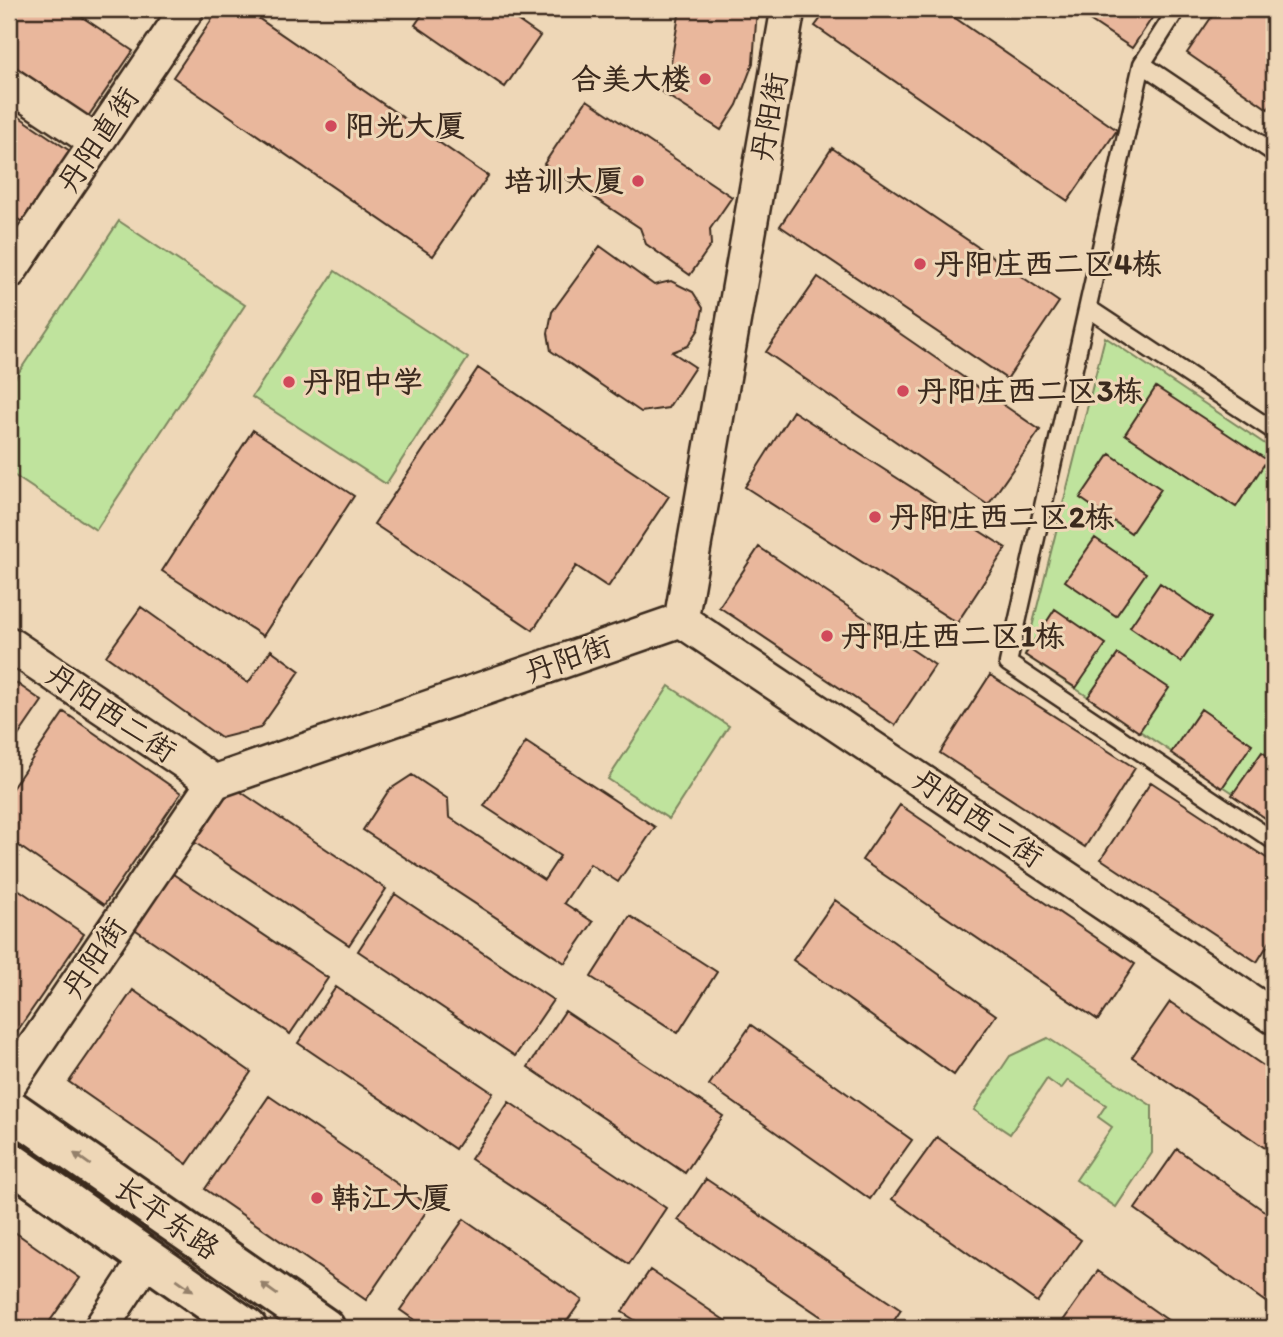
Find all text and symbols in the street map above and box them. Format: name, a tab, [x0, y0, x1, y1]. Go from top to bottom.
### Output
place label: 合美大楼	[571, 60, 691, 97]
street label: 丹阳街	[742, 69, 795, 164]
marker: 合美大楼	[697, 71, 713, 87]
street label: 丹阳直街	[49, 80, 146, 200]
place label: 阳光大厦	[345, 107, 465, 144]
marker: 阳光大厦	[323, 118, 339, 134]
place label: 培训大厦	[504, 162, 624, 199]
marker: 培训大厦	[630, 173, 646, 189]
place label: 丹阳庄西二区4栋	[934, 245, 1162, 282]
marker: 丹阳庄西二区4栋	[912, 256, 928, 272]
place label: 丹阳中学	[303, 363, 423, 400]
place label: 丹阳庄西二区3栋	[917, 372, 1143, 409]
marker: 丹阳中学	[281, 374, 297, 390]
marker: 丹阳庄西二区3栋	[895, 383, 911, 399]
place label: 丹阳庄西二区2栋	[889, 498, 1115, 535]
marker: 丹阳庄西二区2栋	[867, 509, 883, 525]
place label: 丹阳庄西二区1栋	[841, 617, 1065, 654]
street label: 丹阳街	[519, 626, 616, 691]
marker: 丹阳庄西二区1栋	[819, 628, 835, 644]
street label: 丹阳西二街	[39, 655, 184, 770]
street label: 丹阳西二街	[906, 760, 1051, 875]
street label: 丹阳街	[53, 910, 134, 1005]
one-way arrow	[73, 1152, 91, 1166]
street label: 长平东路	[108, 1168, 227, 1267]
place label: 韩江大厦	[331, 1179, 451, 1216]
marker: 韩江大厦	[309, 1190, 325, 1206]
one-way arrow	[176, 1278, 194, 1292]
one-way arrow	[260, 1282, 278, 1296]

